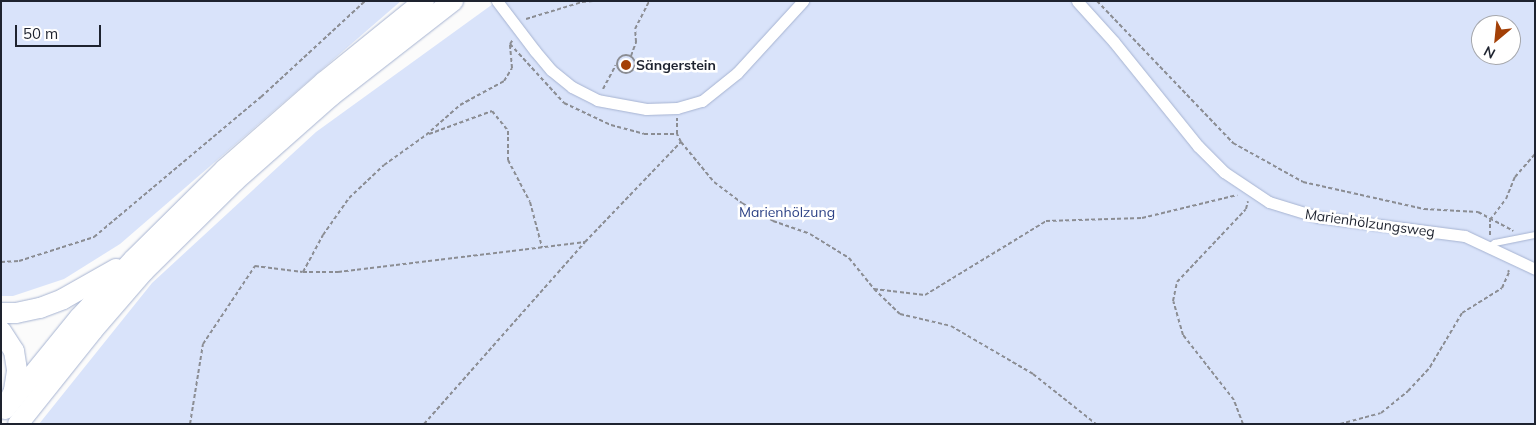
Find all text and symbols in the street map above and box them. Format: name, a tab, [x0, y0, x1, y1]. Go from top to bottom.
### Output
scale bar	[18, 15, 104, 47]
north arrow	[1471, 15, 1521, 65]
text: 50 m	[23, 24, 58, 43]
text: N	[1481, 42, 1498, 63]
place label: Sängerstein	[636, 57, 716, 73]
marker: Sängerstein	[620, 59, 632, 71]
park label: Marienhölzung	[739, 204, 835, 220]
street label: Marienhölzungsweg	[1304, 206, 1436, 240]

